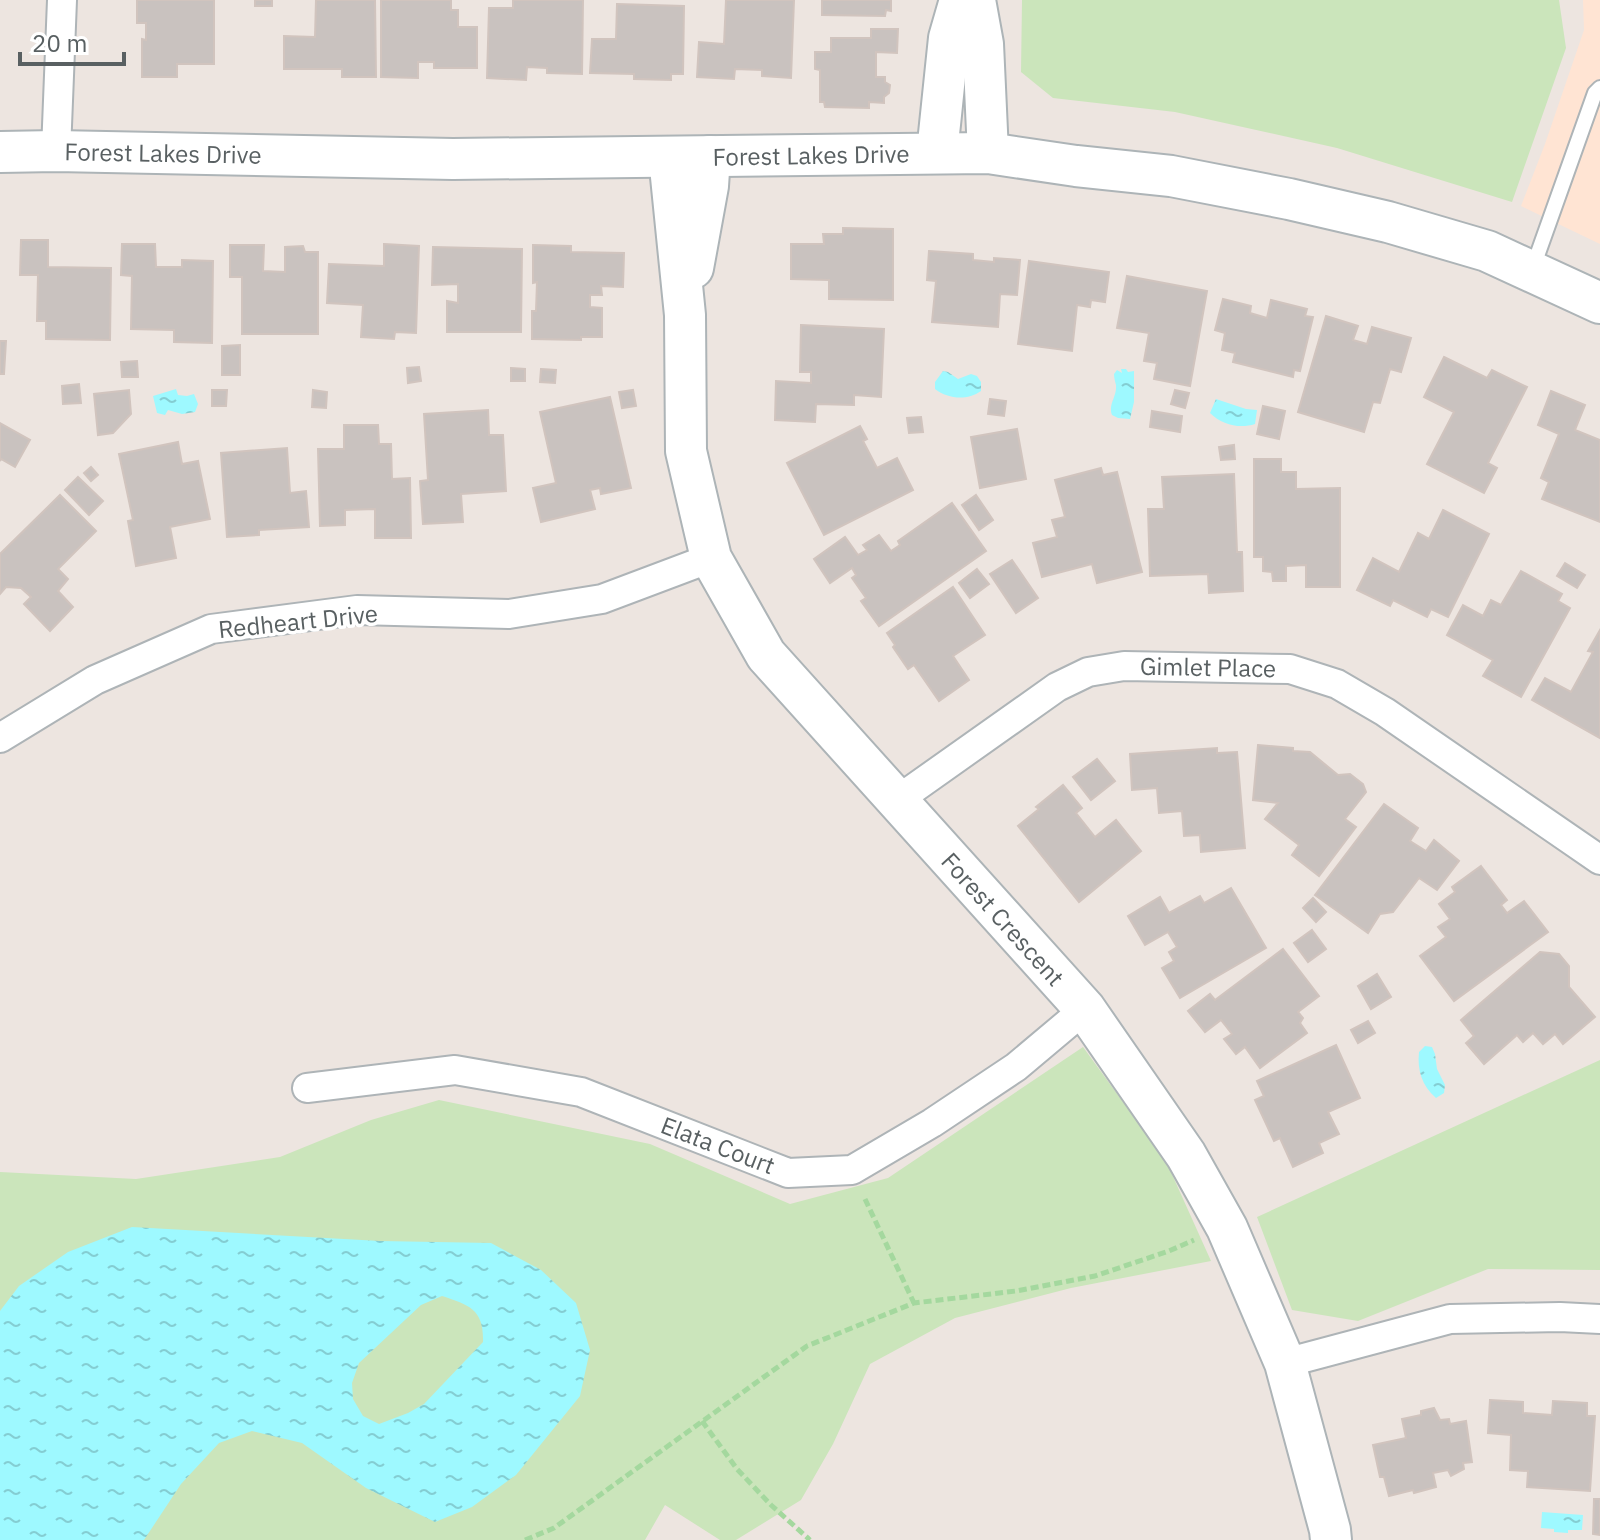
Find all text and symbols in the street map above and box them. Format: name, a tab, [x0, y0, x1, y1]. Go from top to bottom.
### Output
scale bar	[20, 16, 124, 66]
text: 20 m	[32, 27, 87, 59]
street label: Forest Lakes Drive	[64, 135, 262, 171]
street label: Forest Lakes Drive	[712, 137, 910, 173]
street label: Redheart Drive	[217, 597, 379, 645]
street label: Gimlet Place	[1140, 650, 1276, 684]
street label: Forest Crescent	[934, 845, 1072, 993]
street label: Elata Court	[656, 1109, 780, 1181]

